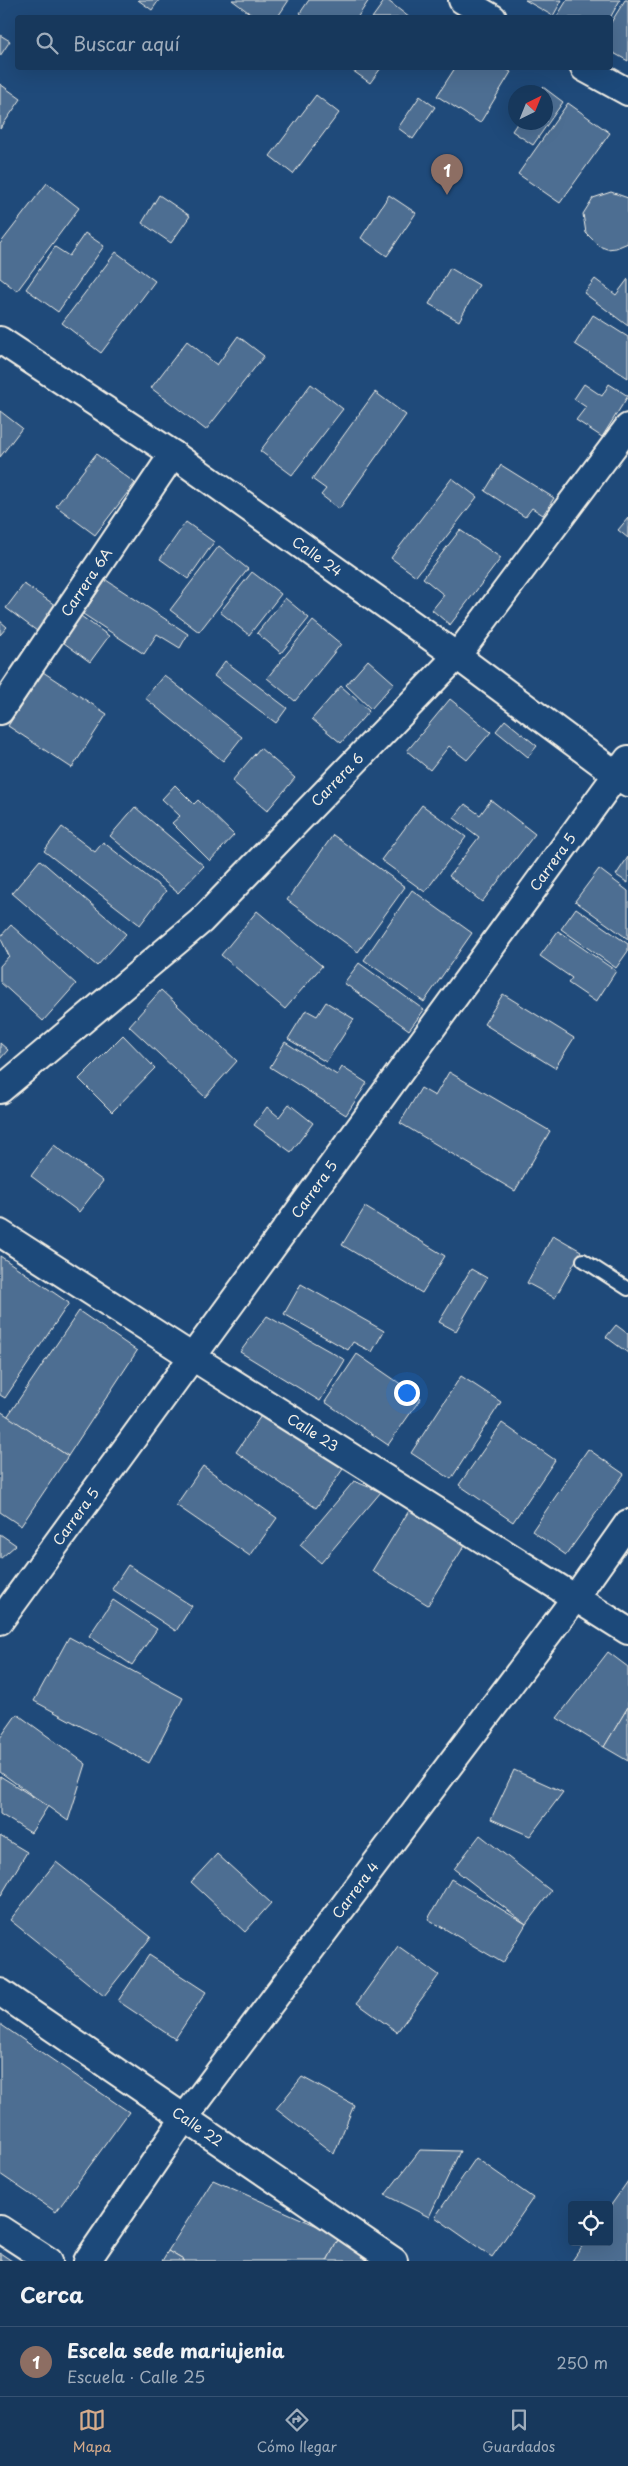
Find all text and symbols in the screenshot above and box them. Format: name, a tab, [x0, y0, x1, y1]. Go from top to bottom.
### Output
search box	[15, 15, 613, 70]
icon: search	[33, 29, 61, 57]
text: Buscar aquí	[73, 29, 180, 57]
north arrow	[508, 85, 553, 130]
pin: 1	[431, 154, 463, 195]
street label: Calle 24	[288, 531, 347, 581]
street label: Carrera 6A	[55, 543, 117, 621]
street label: Carrera 6	[306, 748, 368, 811]
street label: Carrera 5	[524, 828, 581, 895]
street label: Carrera 5	[286, 1156, 342, 1222]
your location	[394, 1380, 420, 1406]
street label: Calle 23	[283, 1408, 343, 1456]
street label: Carrera 5	[47, 1483, 104, 1550]
street label: Carrera 4	[327, 1857, 383, 1923]
street label: Calle 22	[168, 2101, 227, 2151]
map controls	[568, 2201, 613, 2246]
button: locate	[568, 2201, 613, 2246]
text: Cerca	[20, 2278, 84, 2310]
text: Escela sede mariujenia	[67, 2336, 285, 2364]
text: 1	[32, 2350, 40, 2374]
text: 250 m	[557, 2350, 608, 2374]
text: Escuela · Calle 25	[67, 2364, 205, 2388]
tab: Mapa	[73, 2406, 111, 2457]
tab: Cómo llegar	[257, 2406, 337, 2457]
tab: Guardados	[482, 2406, 555, 2457]

